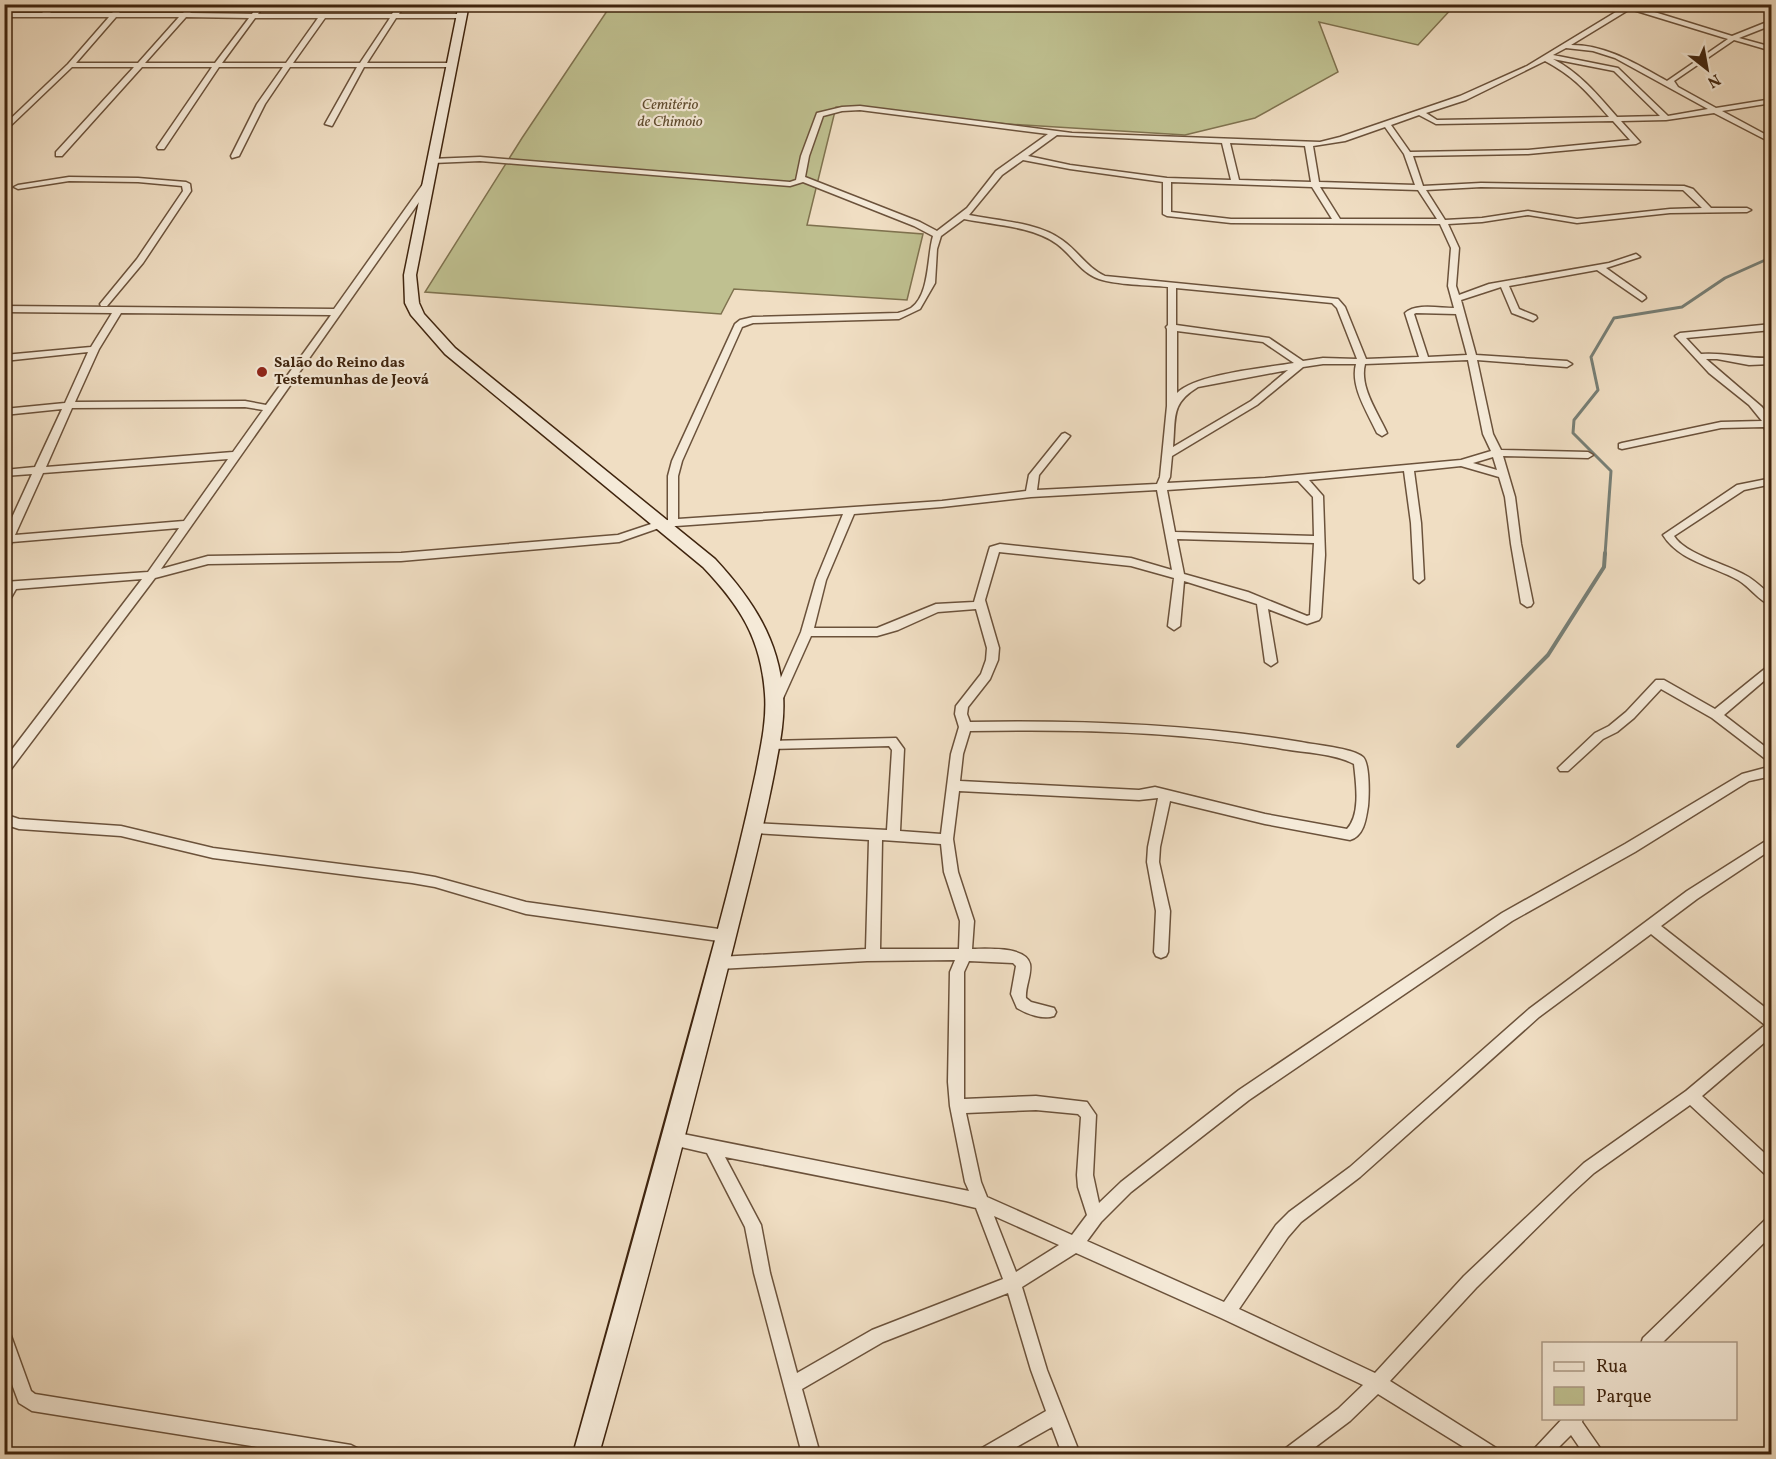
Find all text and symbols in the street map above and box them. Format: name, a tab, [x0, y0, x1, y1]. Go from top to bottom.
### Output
north arrow	[1677, 39, 1737, 99]
text: N	[1703, 68, 1724, 93]
park label: Cemitério de Chimoio	[638, 95, 703, 133]
place label: Salão do Reino das Testemunhas de Jeová	[274, 353, 429, 391]
marker: Salão do Reino das Testemunhas de Jeová	[255, 365, 269, 379]
legend	[1542, 1342, 1737, 1420]
text: Rua	[1596, 1355, 1627, 1380]
text: Parque	[1596, 1385, 1651, 1410]

